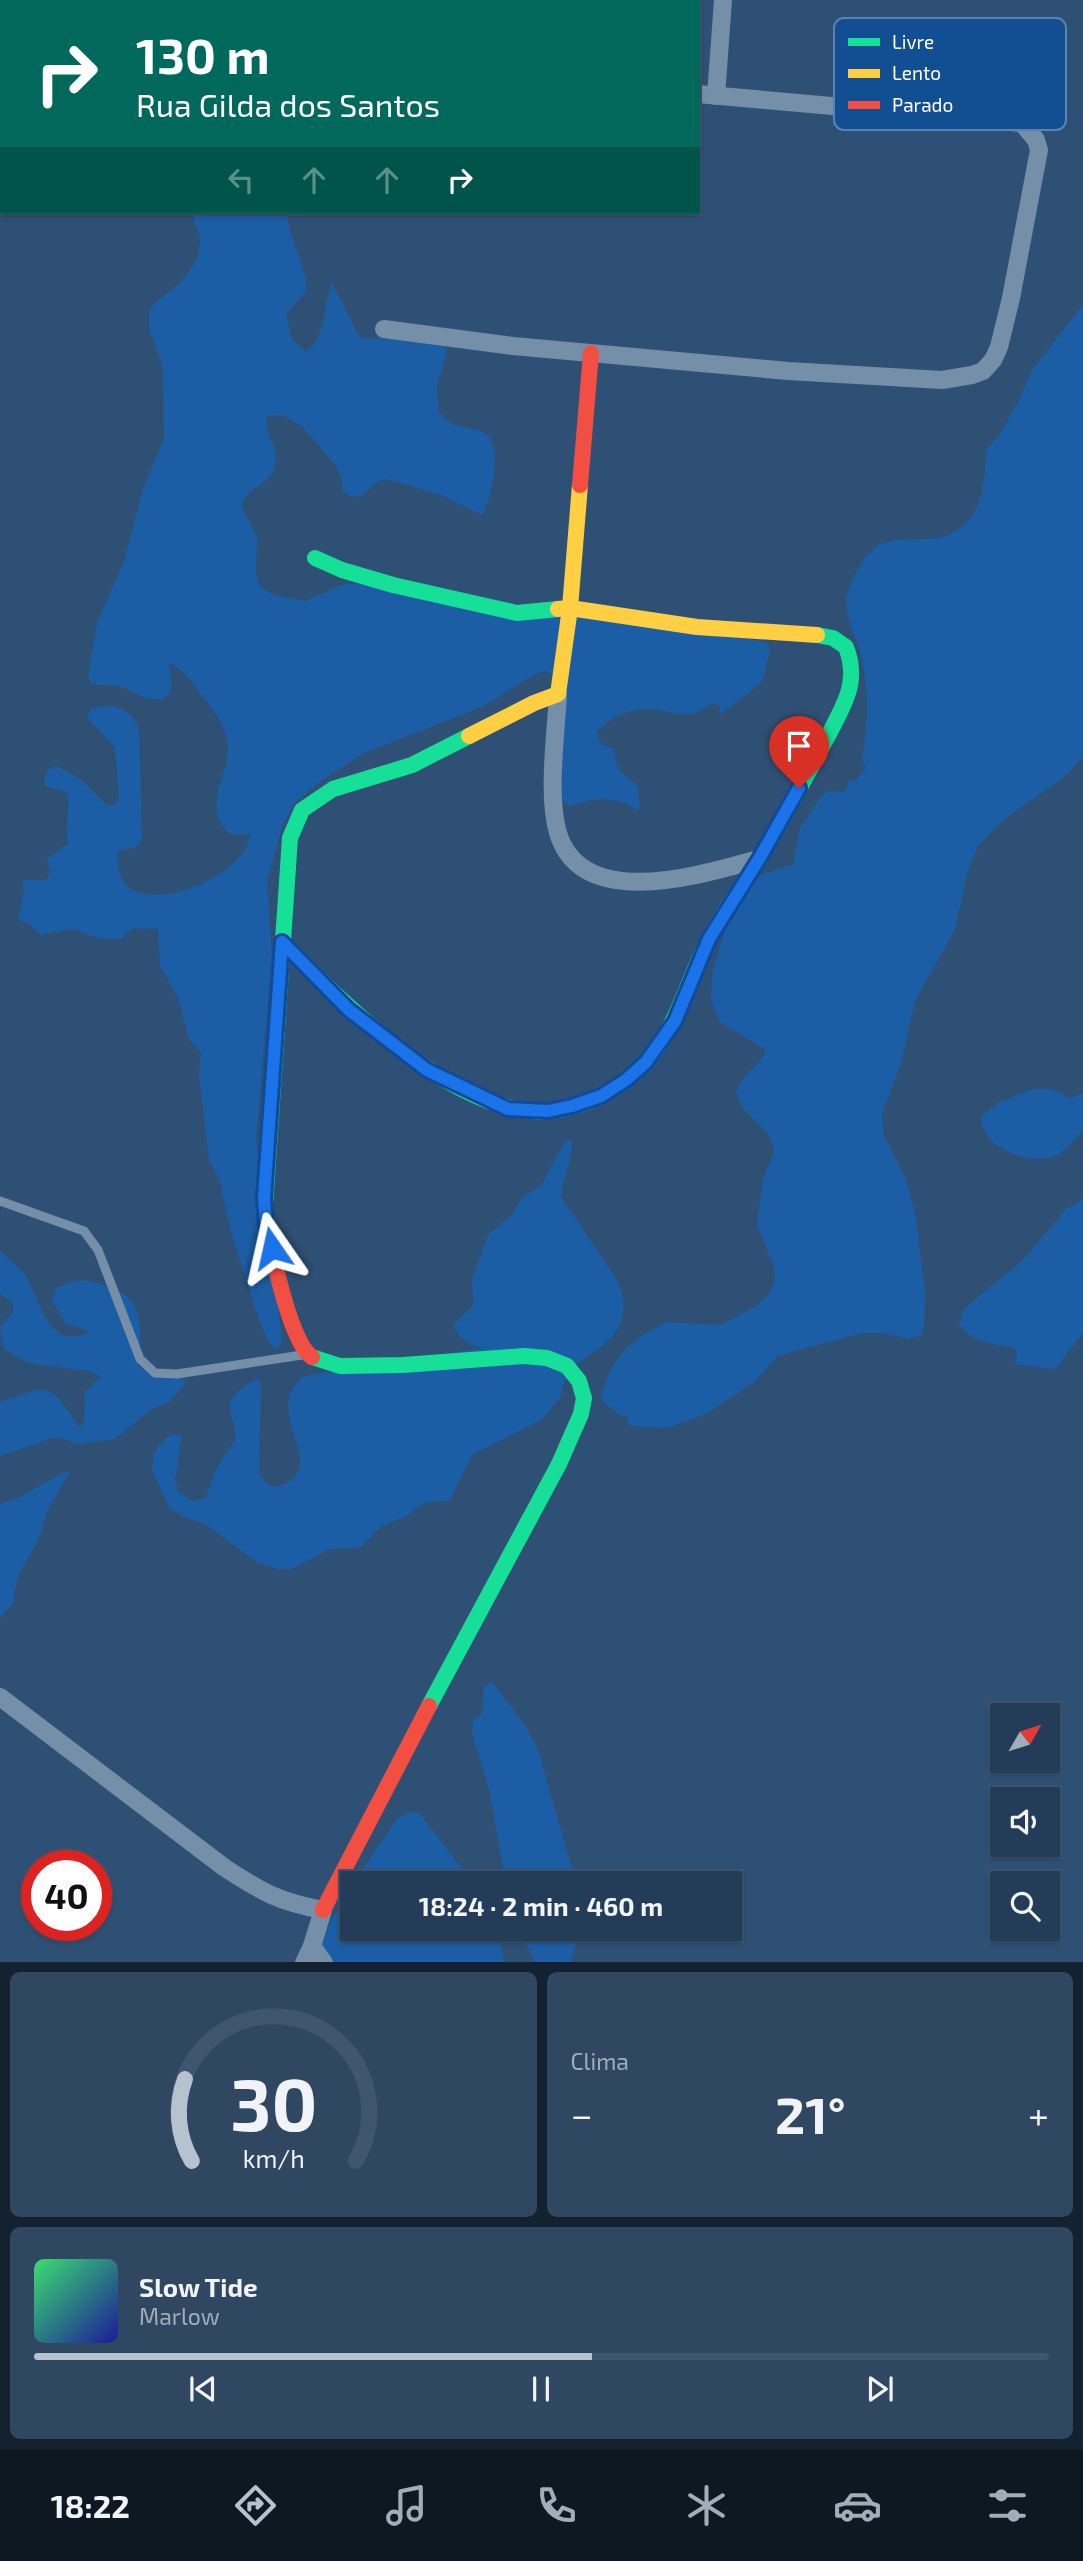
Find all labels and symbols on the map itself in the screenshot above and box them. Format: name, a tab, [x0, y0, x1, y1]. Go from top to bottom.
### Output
legend	[834, 18, 1066, 130]
text: Livre	[892, 30, 934, 53]
text: Lento	[892, 61, 941, 84]
text: Parado	[892, 93, 953, 116]
pin	[769, 716, 829, 788]
position arrow	[235, 1211, 309, 1285]
north arrow	[990, 1703, 1060, 1773]
speed limit sign: 40	[21, 1850, 112, 1941]

